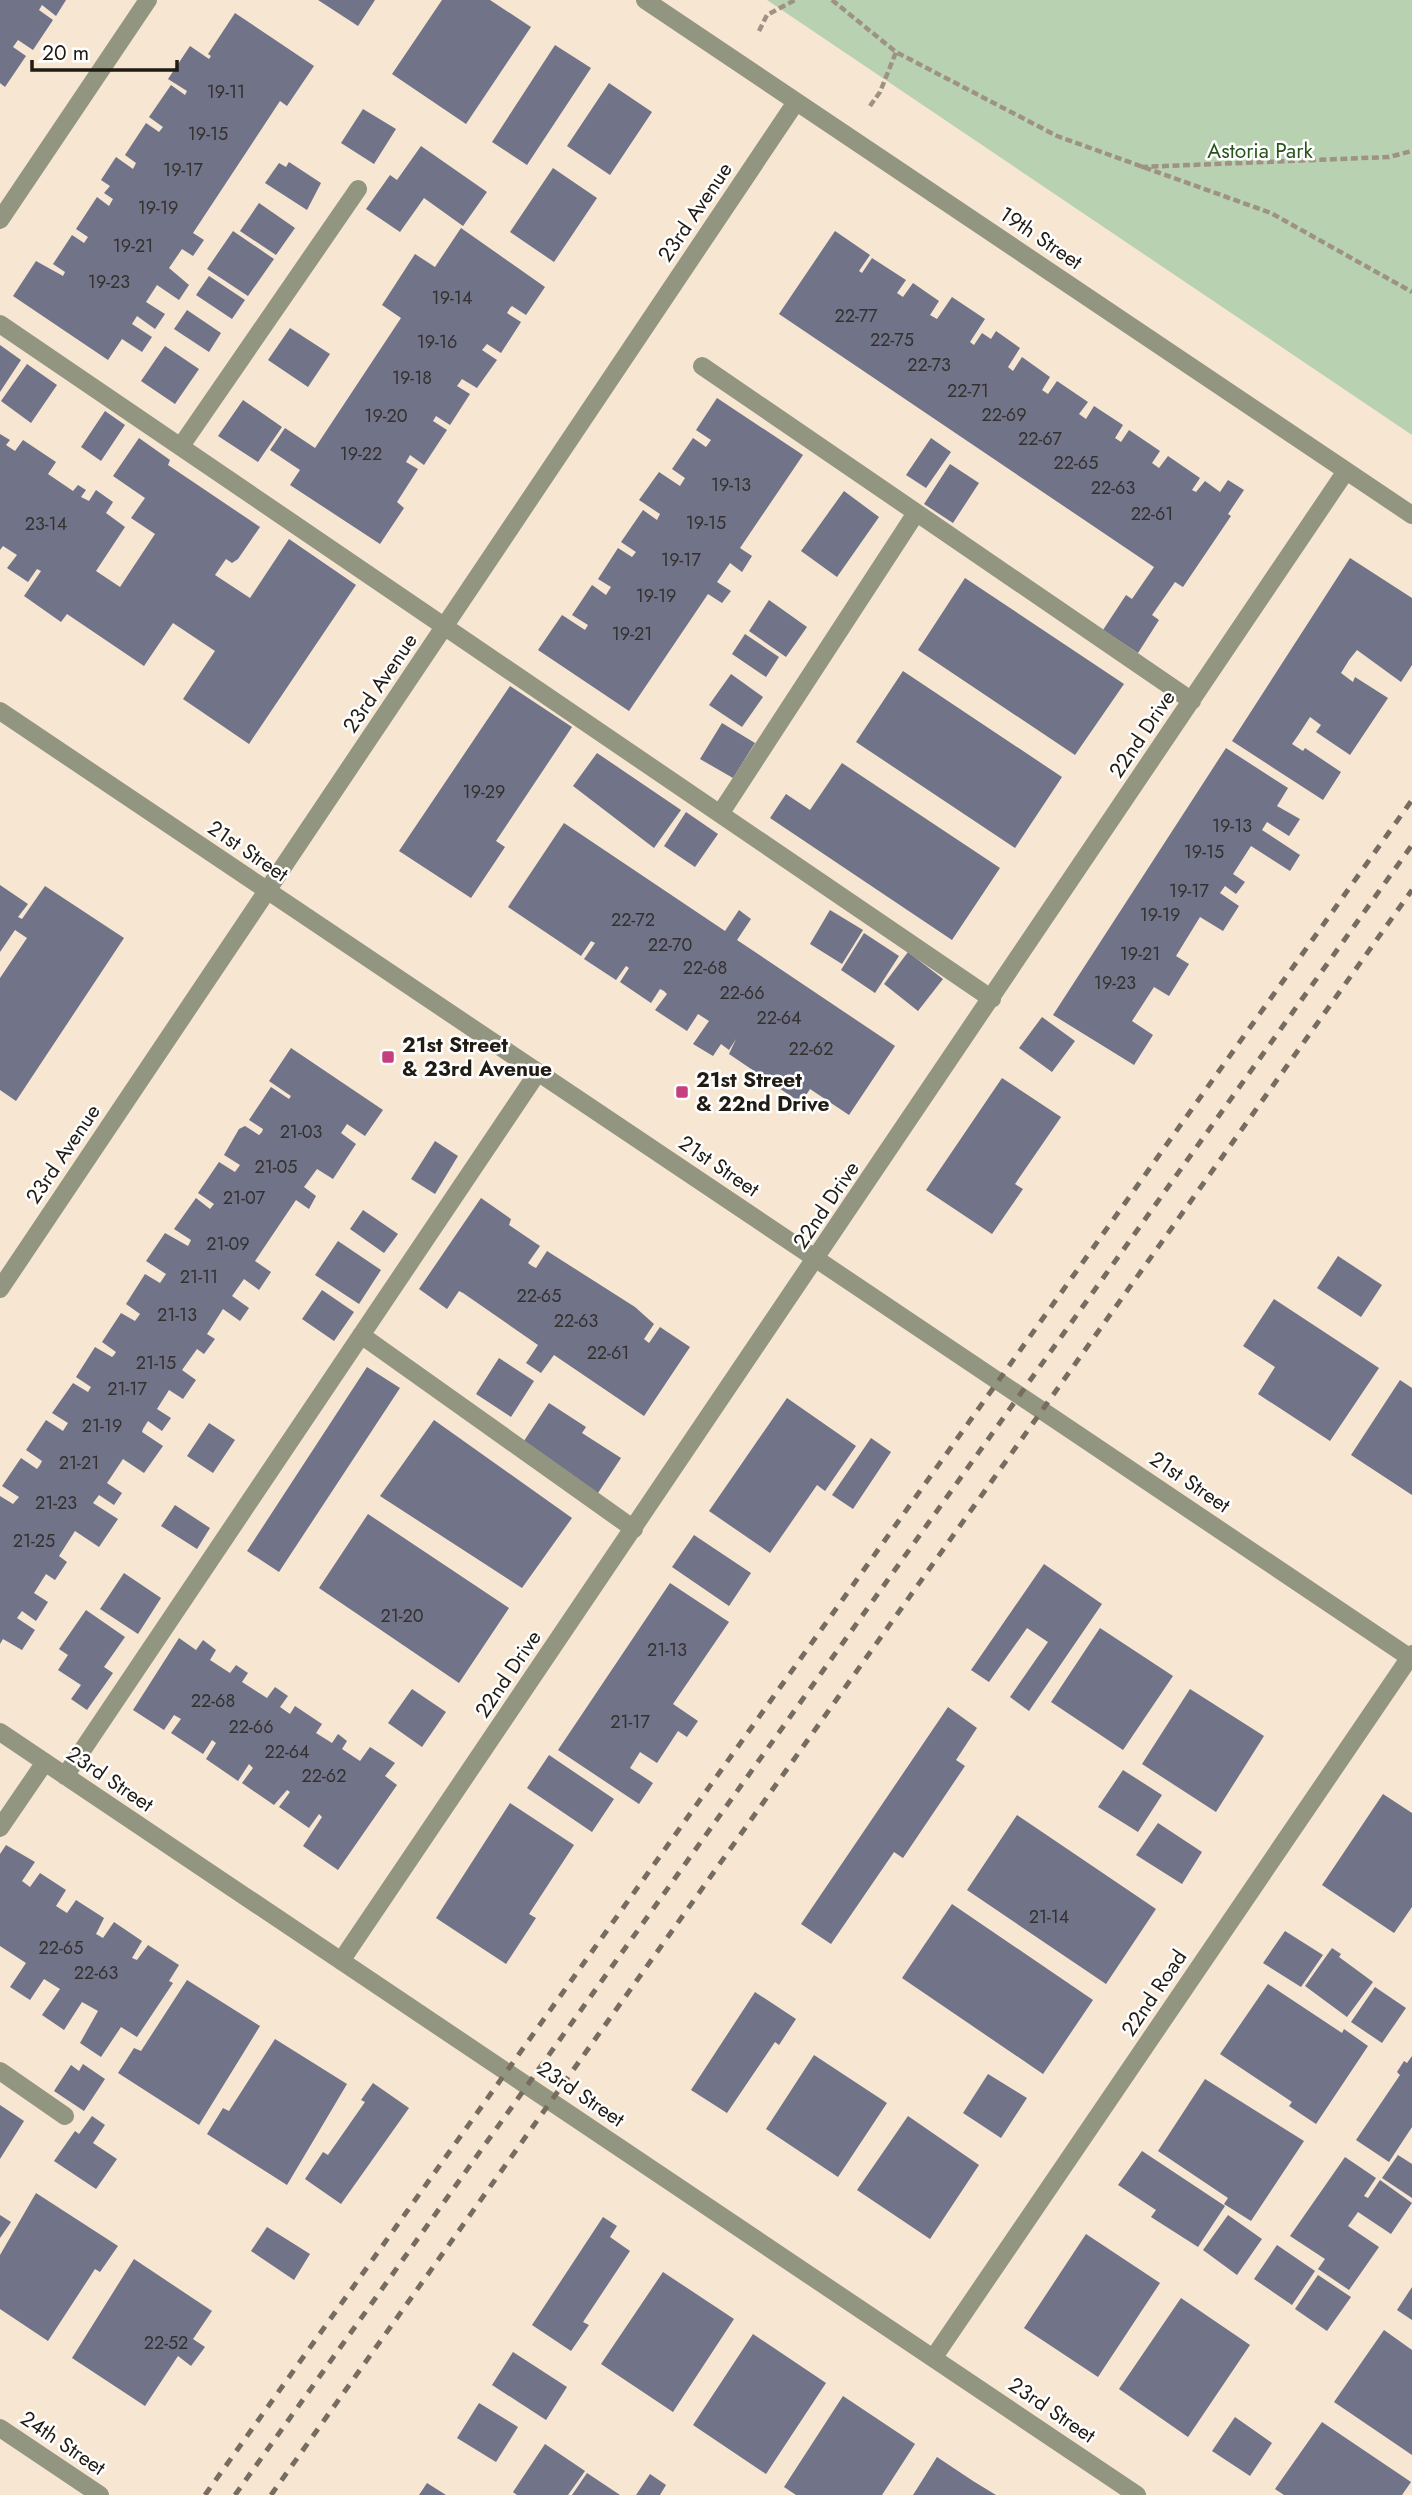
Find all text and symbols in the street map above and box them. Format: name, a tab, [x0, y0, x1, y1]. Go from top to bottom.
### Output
scale bar	[32, 28, 177, 72]
text: 20 m	[42, 38, 89, 68]
house number: 19-11	[207, 79, 245, 105]
house number: 19-15	[188, 121, 228, 147]
park label: Astoria Park	[1207, 136, 1313, 166]
street label: 23rd Avenue	[651, 156, 739, 268]
house number: 19-17	[163, 157, 203, 183]
house number: 19-19	[138, 195, 178, 221]
street label: 19th Street	[994, 199, 1088, 277]
house number: 19-21	[113, 233, 153, 259]
house number: 19-23	[88, 269, 130, 295]
house number: 19-14	[432, 285, 472, 311]
house number: 22-77	[834, 303, 878, 329]
house number: 22-75	[870, 327, 914, 353]
house number: 19-16	[417, 329, 457, 355]
house number: 22-73	[907, 352, 951, 378]
house number: 19-18	[392, 365, 432, 391]
house number: 22-71	[947, 378, 989, 404]
house number: 22-69	[982, 402, 1027, 428]
house number: 19-20	[364, 403, 408, 429]
house number: 22-67	[1018, 426, 1063, 452]
house number: 19-22	[340, 441, 382, 467]
house number: 22-65	[1054, 450, 1098, 476]
house number: 19-13	[711, 472, 751, 498]
house number: 22-63	[1091, 475, 1135, 501]
house number: 22-61	[1131, 501, 1173, 527]
house number: 19-15	[686, 510, 726, 536]
house number: 23-14	[25, 511, 67, 537]
house number: 19-17	[661, 547, 701, 573]
house number: 19-19	[636, 583, 676, 609]
house number: 19-21	[612, 621, 652, 647]
street label: 23rd Avenue	[336, 627, 424, 739]
street label: 22nd Drive	[1102, 684, 1182, 784]
house number: 19-29	[463, 779, 505, 805]
street label: 21st Street	[202, 813, 294, 889]
house number: 19-13	[1212, 813, 1252, 839]
house number: 19-15	[1184, 839, 1224, 865]
house number: 19-17	[1169, 878, 1209, 904]
house number: 19-19	[1140, 902, 1180, 928]
house number: 22-72	[611, 907, 655, 933]
house number: 22-70	[648, 932, 692, 958]
house number: 19-21	[1120, 941, 1160, 967]
house number: 22-68	[683, 955, 727, 981]
house number: 19-23	[1094, 970, 1136, 996]
house number: 22-66	[720, 980, 765, 1006]
house number: 22-64	[756, 1005, 802, 1031]
place label: 21st Street & 23rd Avenue	[402, 1030, 552, 1084]
house number: 22-62	[789, 1036, 833, 1062]
marker: 21st Street & 23rd Avenue	[380, 1049, 396, 1065]
place label: 21st Street & 22nd Drive	[696, 1065, 830, 1119]
marker: 21st Street & 22nd Drive	[674, 1084, 690, 1100]
street label: 23rd Avenue	[19, 1098, 107, 1210]
house number: 21-03	[280, 1119, 323, 1145]
street label: 21st Street	[673, 1128, 765, 1204]
house number: 21-05	[254, 1154, 298, 1180]
street label: 22nd Drive	[786, 1155, 866, 1255]
house number: 21-07	[223, 1185, 266, 1211]
house number: 21-09	[206, 1231, 250, 1257]
house number: 21-11	[180, 1264, 218, 1290]
house number: 22-65	[517, 1283, 561, 1309]
house number: 21-13	[157, 1302, 197, 1328]
house number: 22-63	[554, 1308, 598, 1334]
house number: 22-61	[587, 1340, 629, 1366]
house number: 21-15	[136, 1350, 176, 1376]
house number: 21-17	[107, 1376, 147, 1402]
house number: 21-19	[82, 1413, 122, 1439]
street label: 21st Street	[1144, 1444, 1236, 1520]
house number: 21-21	[59, 1450, 99, 1476]
house number: 21-23	[35, 1490, 77, 1516]
house number: 21-25	[13, 1528, 55, 1554]
house number: 21-20	[380, 1603, 424, 1629]
street label: 22nd Drive	[468, 1624, 548, 1724]
house number: 21-13	[647, 1637, 687, 1663]
house number: 22-68	[191, 1688, 235, 1714]
house number: 21-17	[610, 1709, 650, 1735]
house number: 22-66	[229, 1714, 274, 1740]
street label: 23rd Street	[61, 1739, 159, 1819]
house number: 22-64	[264, 1739, 310, 1765]
house number: 22-62	[302, 1763, 346, 1789]
house number: 21-14	[1029, 1904, 1069, 1930]
house number: 22-65	[39, 1935, 83, 1961]
street label: 22nd Road	[1114, 1944, 1194, 2042]
house number: 22-63	[74, 1960, 118, 1986]
street label: 23rd Street	[532, 2054, 630, 2134]
house number: 22-52	[144, 2330, 188, 2356]
street label: 23rd Street	[1003, 2370, 1101, 2450]
street label: 24th Street	[15, 2404, 111, 2482]

